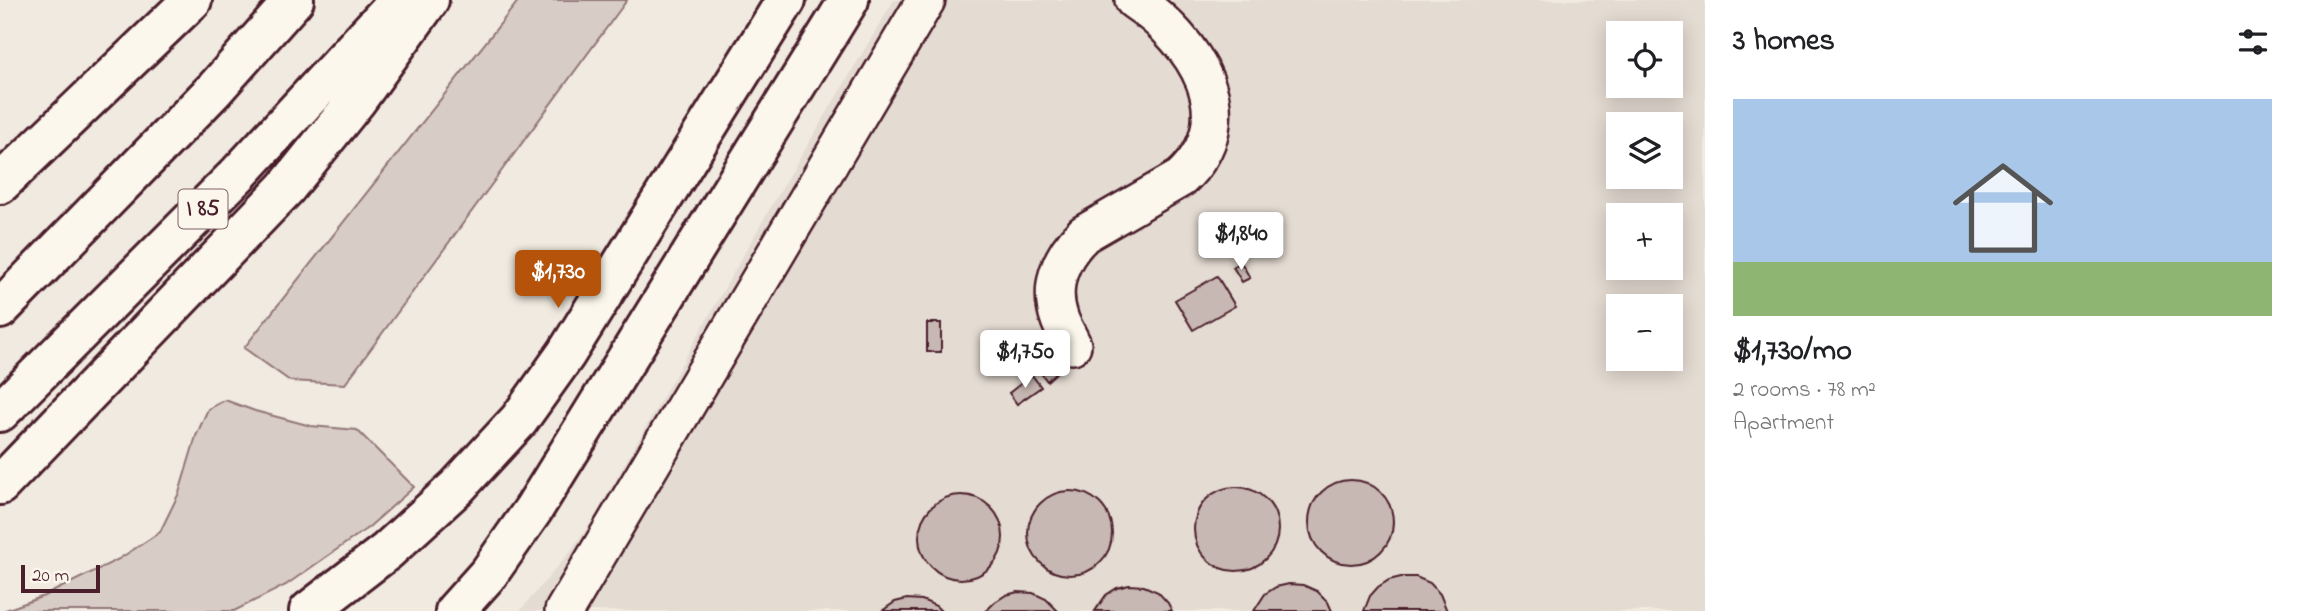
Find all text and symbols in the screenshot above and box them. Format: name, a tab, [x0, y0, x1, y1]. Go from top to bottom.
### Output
text: 3 homes	[1733, 20, 1835, 64]
map controls	[1606, 21, 1683, 371]
button: locate	[1606, 21, 1683, 98]
icon: filters	[2234, 23, 2272, 61]
button: layers	[1606, 112, 1683, 189]
icon: home	[1940, 145, 2066, 271]
road number: I 85	[178, 190, 228, 229]
button: +	[1606, 203, 1683, 280]
pin: $1,840	[1184, 212, 1298, 272]
text: $1,840	[1214, 218, 1268, 251]
pin: $1,730	[501, 250, 615, 310]
text: $1,730	[531, 256, 585, 289]
button: −	[1606, 294, 1683, 371]
pin: $1,750	[968, 330, 1082, 390]
text: $1,730/mo	[1733, 330, 1852, 374]
text: $1,750	[996, 336, 1054, 369]
text: 2 rooms · 78 m²	[1733, 374, 1876, 407]
text: Apartment	[1733, 407, 1834, 440]
scale bar	[21, 562, 100, 594]
text: 20 m	[32, 563, 69, 590]

